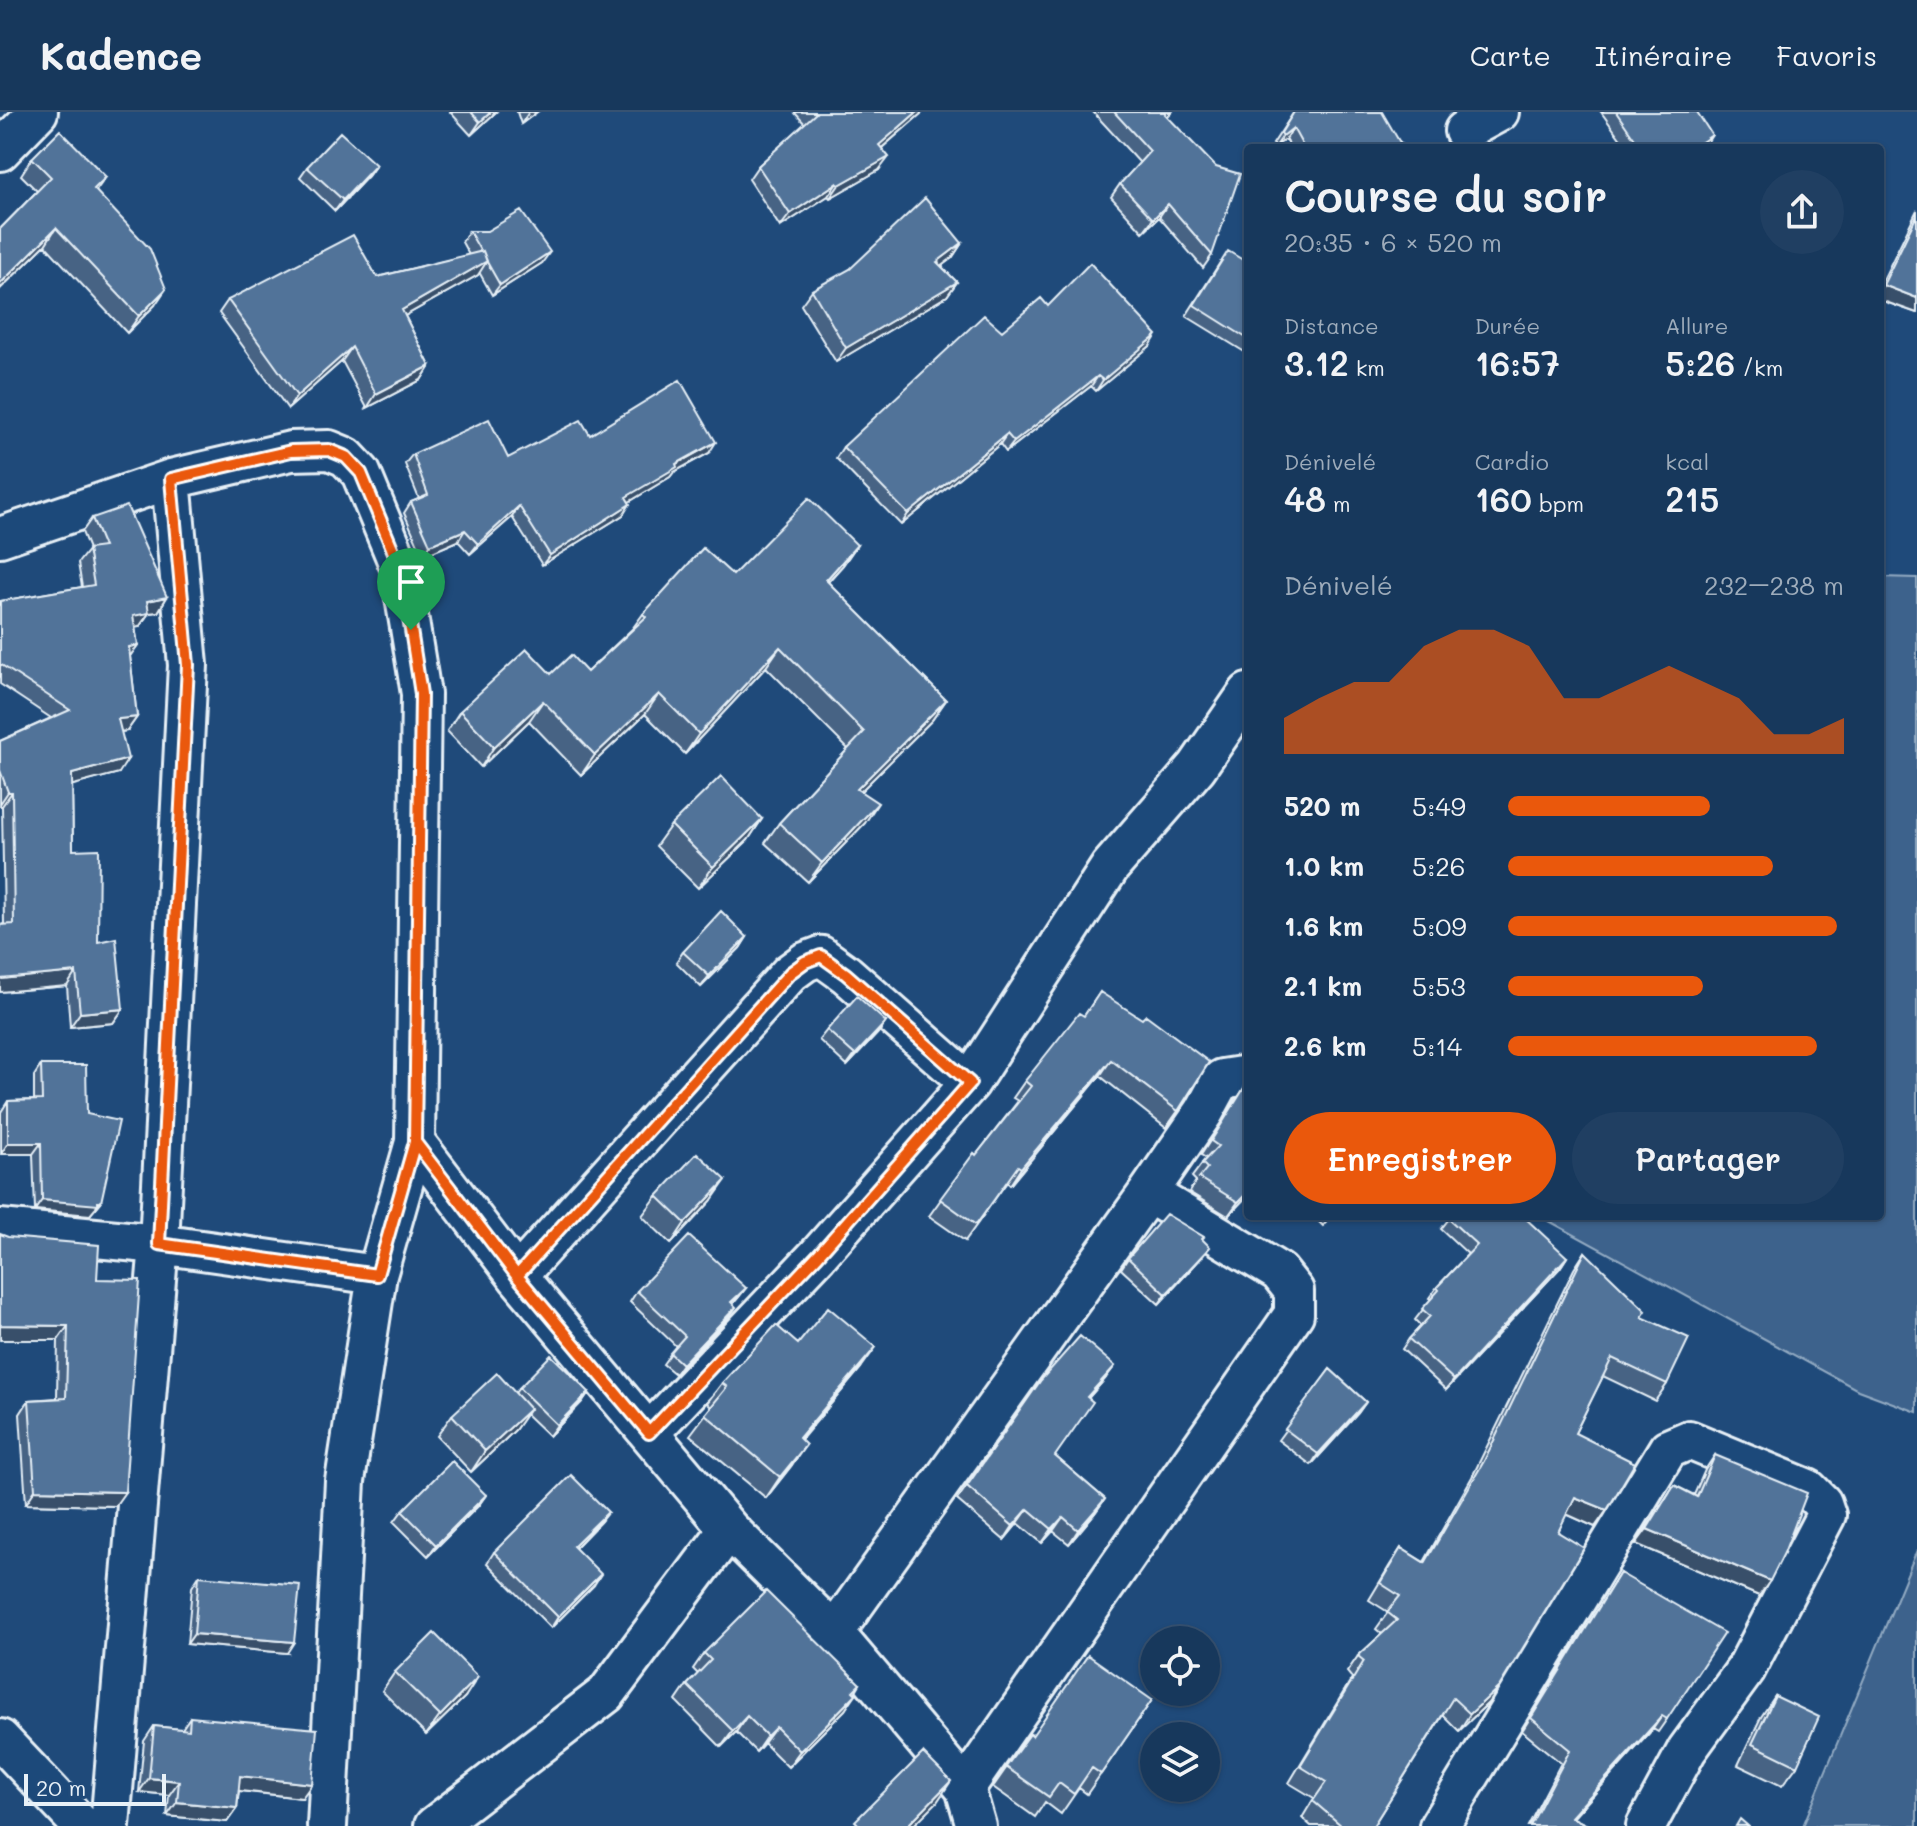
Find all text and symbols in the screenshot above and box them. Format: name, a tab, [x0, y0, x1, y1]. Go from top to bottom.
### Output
text: Kadence	[40, 30, 202, 80]
text: Carte	[1470, 37, 1551, 73]
text: Itinéraire	[1595, 37, 1732, 73]
text: Favoris	[1776, 37, 1877, 73]
text: Course du soir	[1284, 166, 1607, 223]
button: share	[1760, 170, 1844, 254]
text: 20:35 · 6 × 520 m	[1284, 225, 1502, 259]
text: Distance	[1284, 311, 1379, 340]
text: Durée	[1475, 311, 1540, 340]
text: Allure	[1665, 311, 1728, 340]
text: 3.12	[1284, 340, 1349, 385]
text: 16:57	[1475, 340, 1560, 385]
text: 5:26	[1665, 340, 1735, 385]
text: km	[1349, 353, 1385, 382]
text: /km	[1735, 353, 1783, 382]
text: Dénivelé	[1284, 447, 1376, 476]
text: Cardio	[1475, 447, 1549, 476]
text: kcal	[1665, 447, 1709, 476]
text: 48	[1284, 476, 1326, 521]
text: 160	[1475, 476, 1532, 521]
text: 215	[1665, 476, 1719, 521]
text: m	[1326, 489, 1351, 518]
text: bpm	[1532, 489, 1584, 518]
pin	[377, 548, 445, 630]
icon: arrive	[389, 560, 433, 604]
text: Dénivelé	[1284, 568, 1393, 602]
text: 232–238 m	[1704, 568, 1844, 602]
text: 520 m	[1284, 789, 1360, 823]
text: 5:49	[1412, 789, 1466, 823]
text: 1.0 km	[1284, 849, 1364, 883]
text: 5:26	[1412, 849, 1465, 883]
text: 1.6 km	[1284, 909, 1363, 943]
text: 5:09	[1412, 909, 1467, 943]
text: 2.1 km	[1284, 969, 1362, 1003]
text: 5:53	[1412, 969, 1466, 1003]
text: 2.6 km	[1284, 1029, 1366, 1063]
text: 5:14	[1412, 1029, 1462, 1063]
button: Enregistrer	[1284, 1112, 1556, 1204]
button: Partager	[1572, 1112, 1844, 1204]
map controls	[1140, 1626, 1220, 1802]
button: locate	[1140, 1626, 1220, 1706]
button: layers	[1140, 1722, 1220, 1802]
scale bar	[24, 1770, 166, 1806]
text: 20 m	[36, 1773, 86, 1802]

